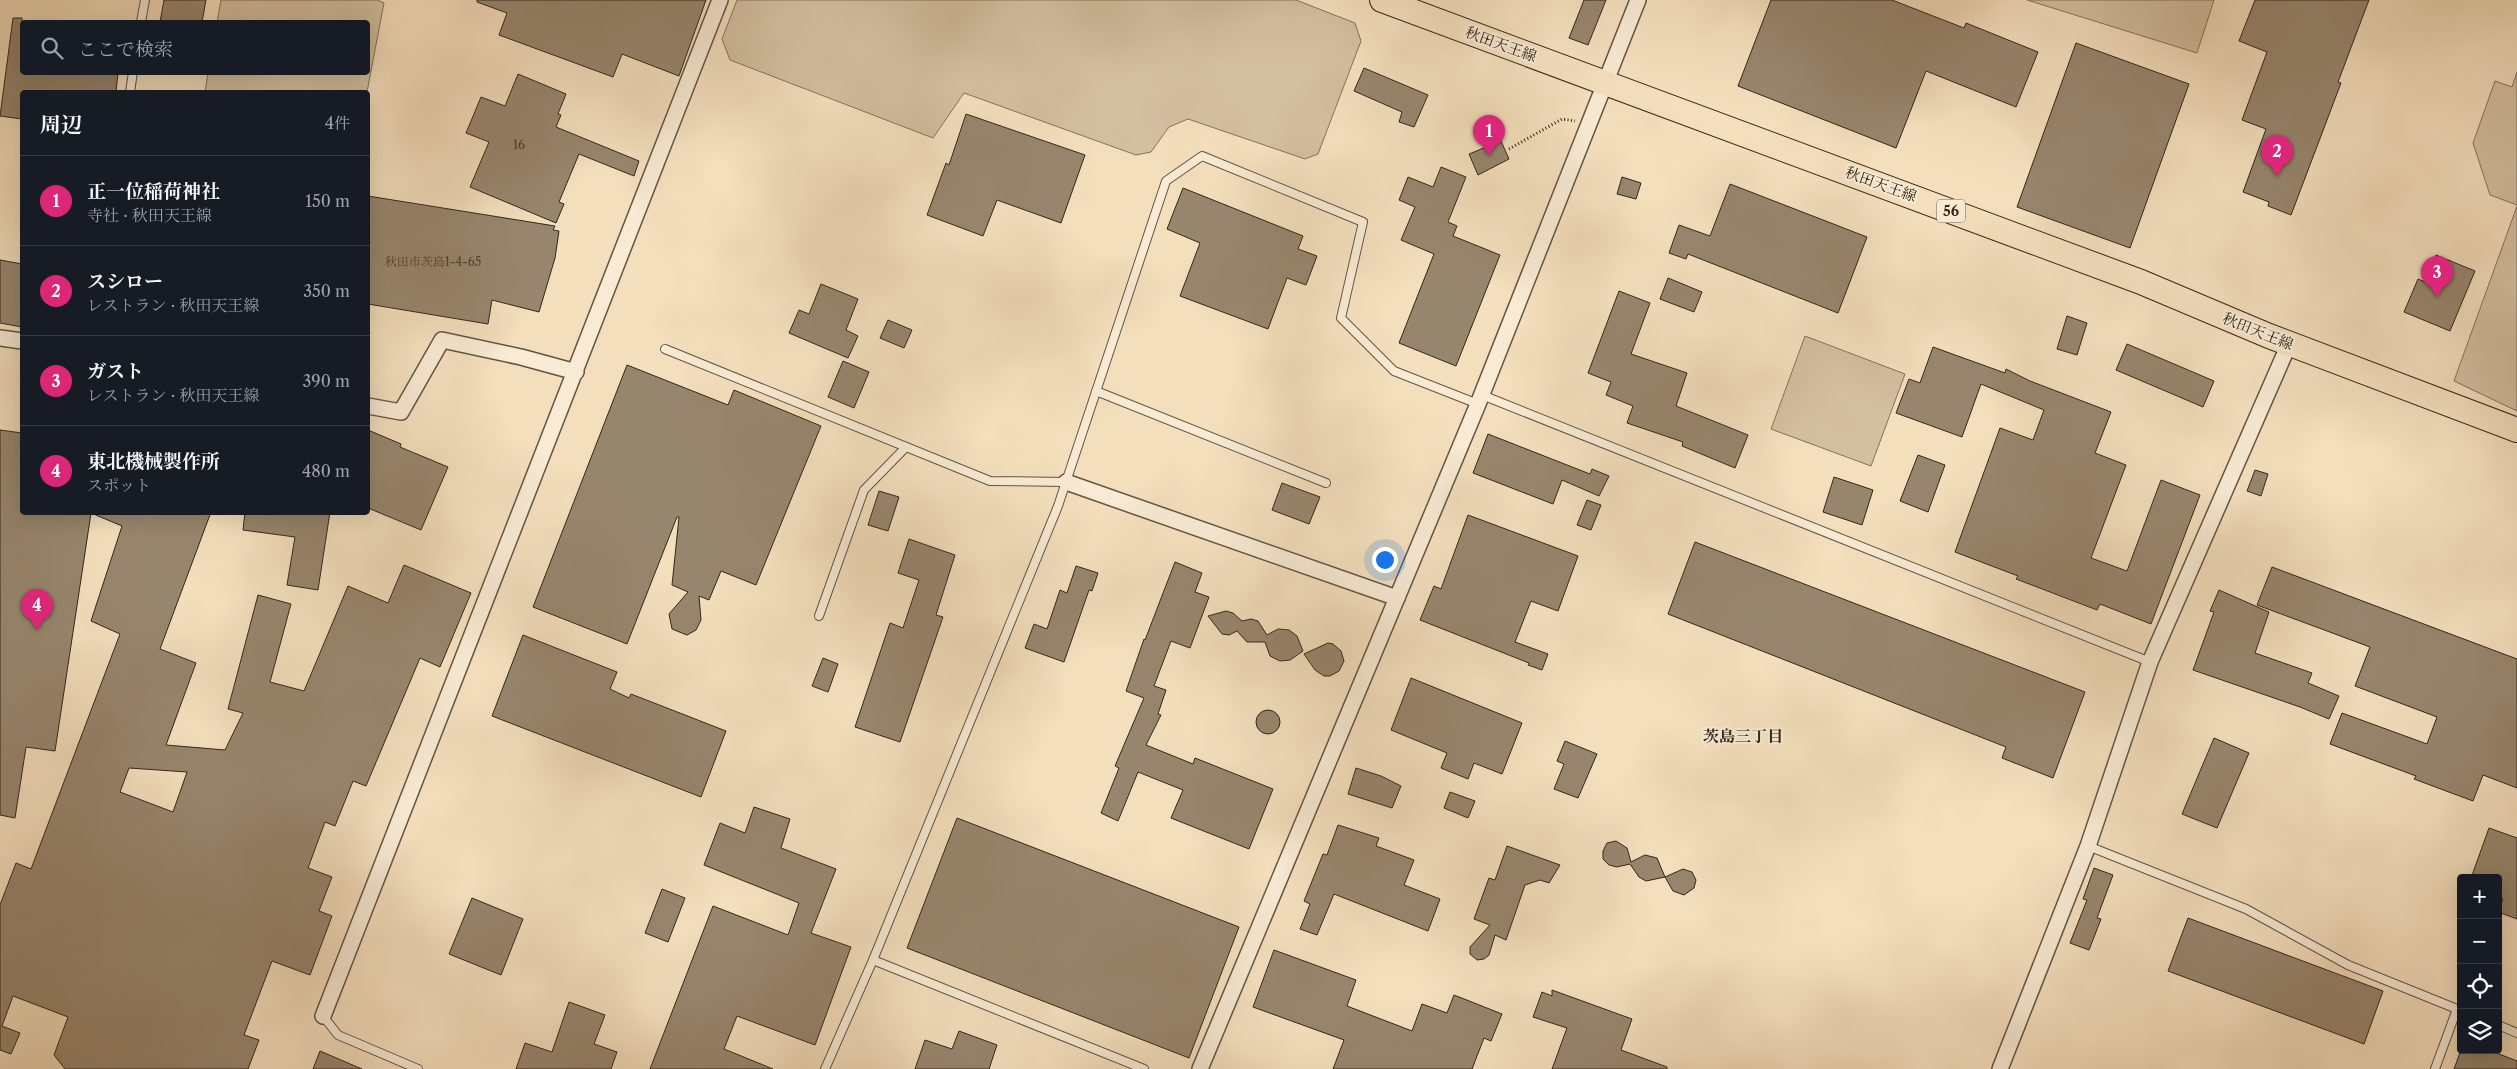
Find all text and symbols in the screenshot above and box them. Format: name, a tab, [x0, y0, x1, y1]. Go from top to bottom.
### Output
search box	[20, 20, 370, 75]
street label: 秋田天王線	[1463, 22, 1539, 66]
icon: search	[38, 34, 66, 62]
text: ここで検索	[78, 38, 173, 61]
text: 周辺	[40, 112, 82, 137]
text: 4件	[325, 113, 350, 133]
pin: 1	[1473, 115, 1505, 156]
pin: 2	[2261, 135, 2293, 176]
house number: 16	[513, 137, 525, 152]
street label: 秋田天王線	[1843, 162, 1919, 206]
text: 正一位稲荷神社	[87, 180, 220, 203]
text: 1	[52, 191, 60, 211]
text: 150 m	[305, 191, 350, 211]
road number: 56	[1937, 200, 1965, 222]
text: 寺社 · 秋田天王線	[87, 205, 212, 225]
house number: 秋田市茨島1-4-65	[385, 254, 481, 269]
pin: 3	[2421, 256, 2453, 297]
text: スシロー	[87, 270, 163, 293]
text: 2	[51, 281, 61, 301]
text: 350 m	[303, 281, 350, 301]
text: レストラン · 秋田天王線	[87, 295, 260, 315]
street label: 秋田天王線	[2220, 308, 2296, 354]
text: ガスト	[87, 360, 144, 383]
text: 3	[51, 371, 61, 391]
text: 390 m	[303, 371, 350, 391]
text: レストラン · 秋田天王線	[87, 385, 260, 405]
text: 東北機械製作所	[87, 450, 220, 473]
text: 4	[51, 461, 61, 481]
text: 480 m	[302, 461, 350, 481]
text: スポット	[87, 475, 151, 495]
your location	[1372, 547, 1398, 573]
pin: 4	[21, 589, 53, 630]
district label: 茨島三丁目	[1703, 726, 1783, 746]
map controls	[2457, 874, 2502, 1054]
button: +	[2457, 874, 2502, 919]
button: −	[2457, 919, 2502, 964]
button: locate	[2457, 964, 2502, 1009]
button: layers	[2457, 1009, 2502, 1054]

